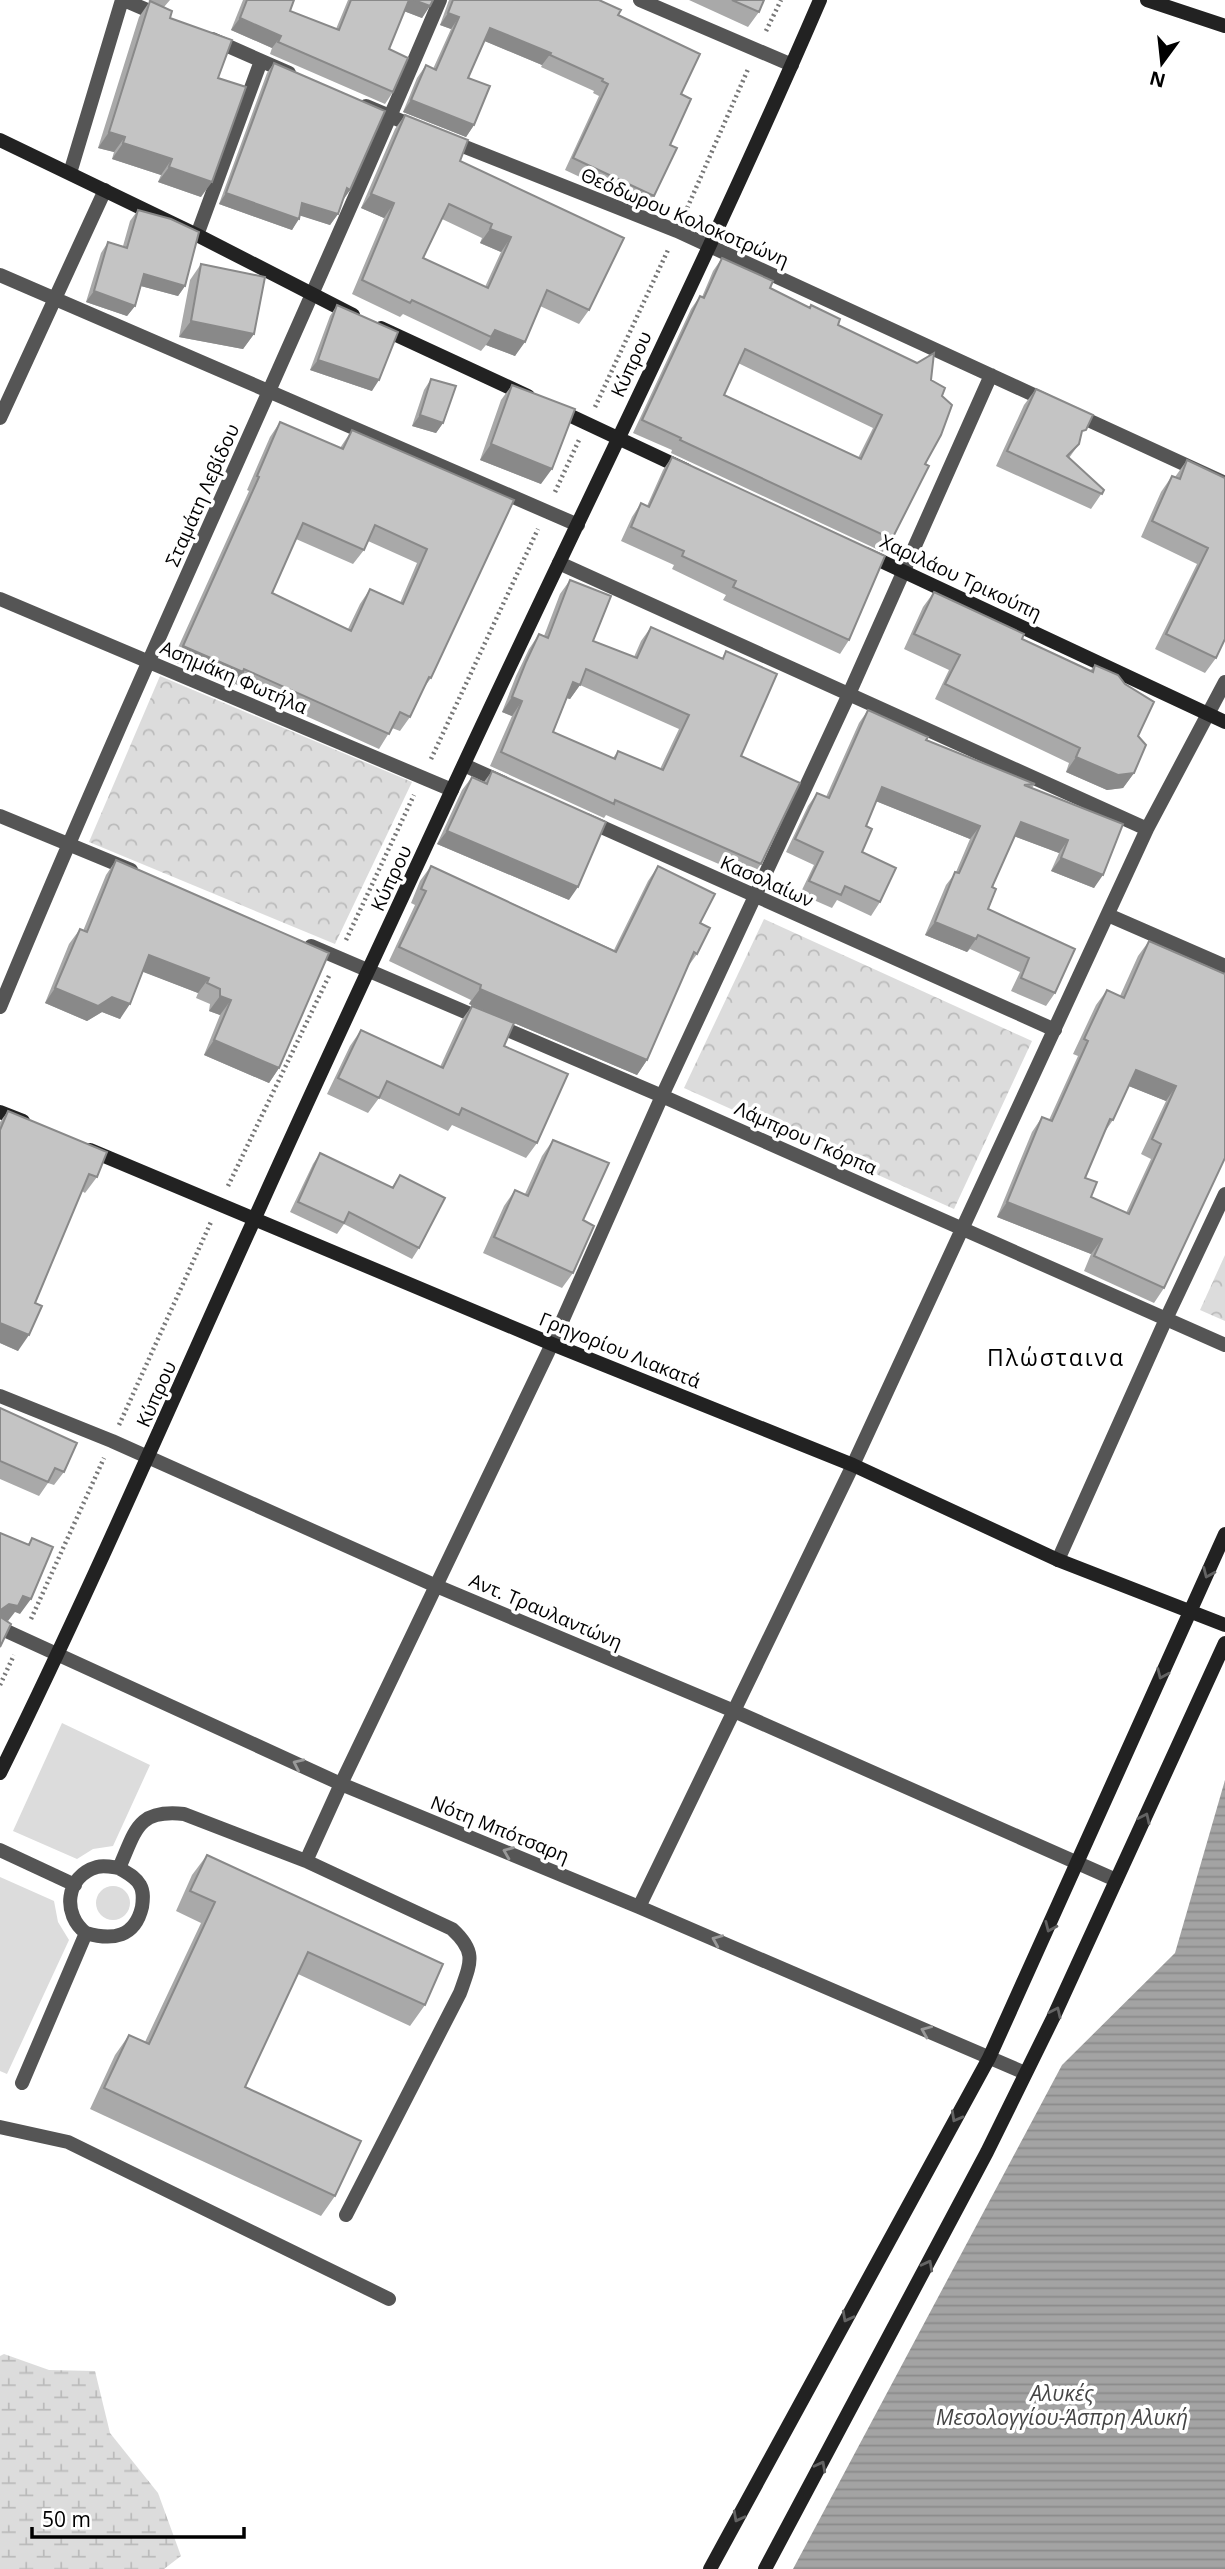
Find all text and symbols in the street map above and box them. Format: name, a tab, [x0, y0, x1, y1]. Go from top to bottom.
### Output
north arrow	[1127, 28, 1197, 98]
text: N	[1147, 65, 1168, 94]
street label: Θεόδωρου Κολοκοτρώνη	[577, 161, 793, 273]
street label: Κύπρου	[604, 327, 658, 401]
street label: Σταμάτη Λεβίδου	[159, 420, 245, 570]
street label: Χαριλάου Τρικούπη	[876, 528, 1046, 626]
street label: Ασημάκη Φωτήλα	[156, 634, 312, 720]
street label: Κύπρου	[364, 841, 418, 915]
street label: Κασολαίων	[716, 849, 818, 913]
street label: Λάμπρου Γκόρπα	[731, 1095, 882, 1181]
street label: Γρηγορίου Λιακατά	[536, 1306, 705, 1394]
district label: Πλώσταινα	[987, 1341, 1125, 1373]
street label: Κύπρου	[130, 1357, 182, 1431]
one-way arrow	[1202, 1566, 1216, 1578]
street label: Αντ. Τραυλαντώνη	[465, 1567, 627, 1655]
one-way arrow	[1156, 1667, 1170, 1679]
one-way arrow	[293, 1758, 305, 1772]
street label: Νότη Μπότσαρη	[427, 1789, 573, 1869]
one-way arrow	[1137, 1813, 1151, 1825]
one-way arrow	[502, 1847, 514, 1861]
one-way arrow	[1044, 1919, 1058, 1932]
one-way arrow	[712, 1934, 725, 1948]
one-way arrow	[1047, 2007, 1061, 2020]
one-way arrow	[921, 2025, 933, 2039]
one-way arrow	[950, 2110, 964, 2123]
one-way arrow	[919, 2260, 933, 2272]
one-way arrow	[841, 2310, 855, 2322]
water label: Αλυκές Μεσολογγίου-Άσπρη Αλυκή	[936, 2379, 1188, 2431]
one-way arrow	[813, 2460, 826, 2473]
scale bar	[32, 2496, 243, 2540]
text: 50 m	[42, 2505, 91, 2533]
one-way arrow	[733, 2510, 746, 2522]

